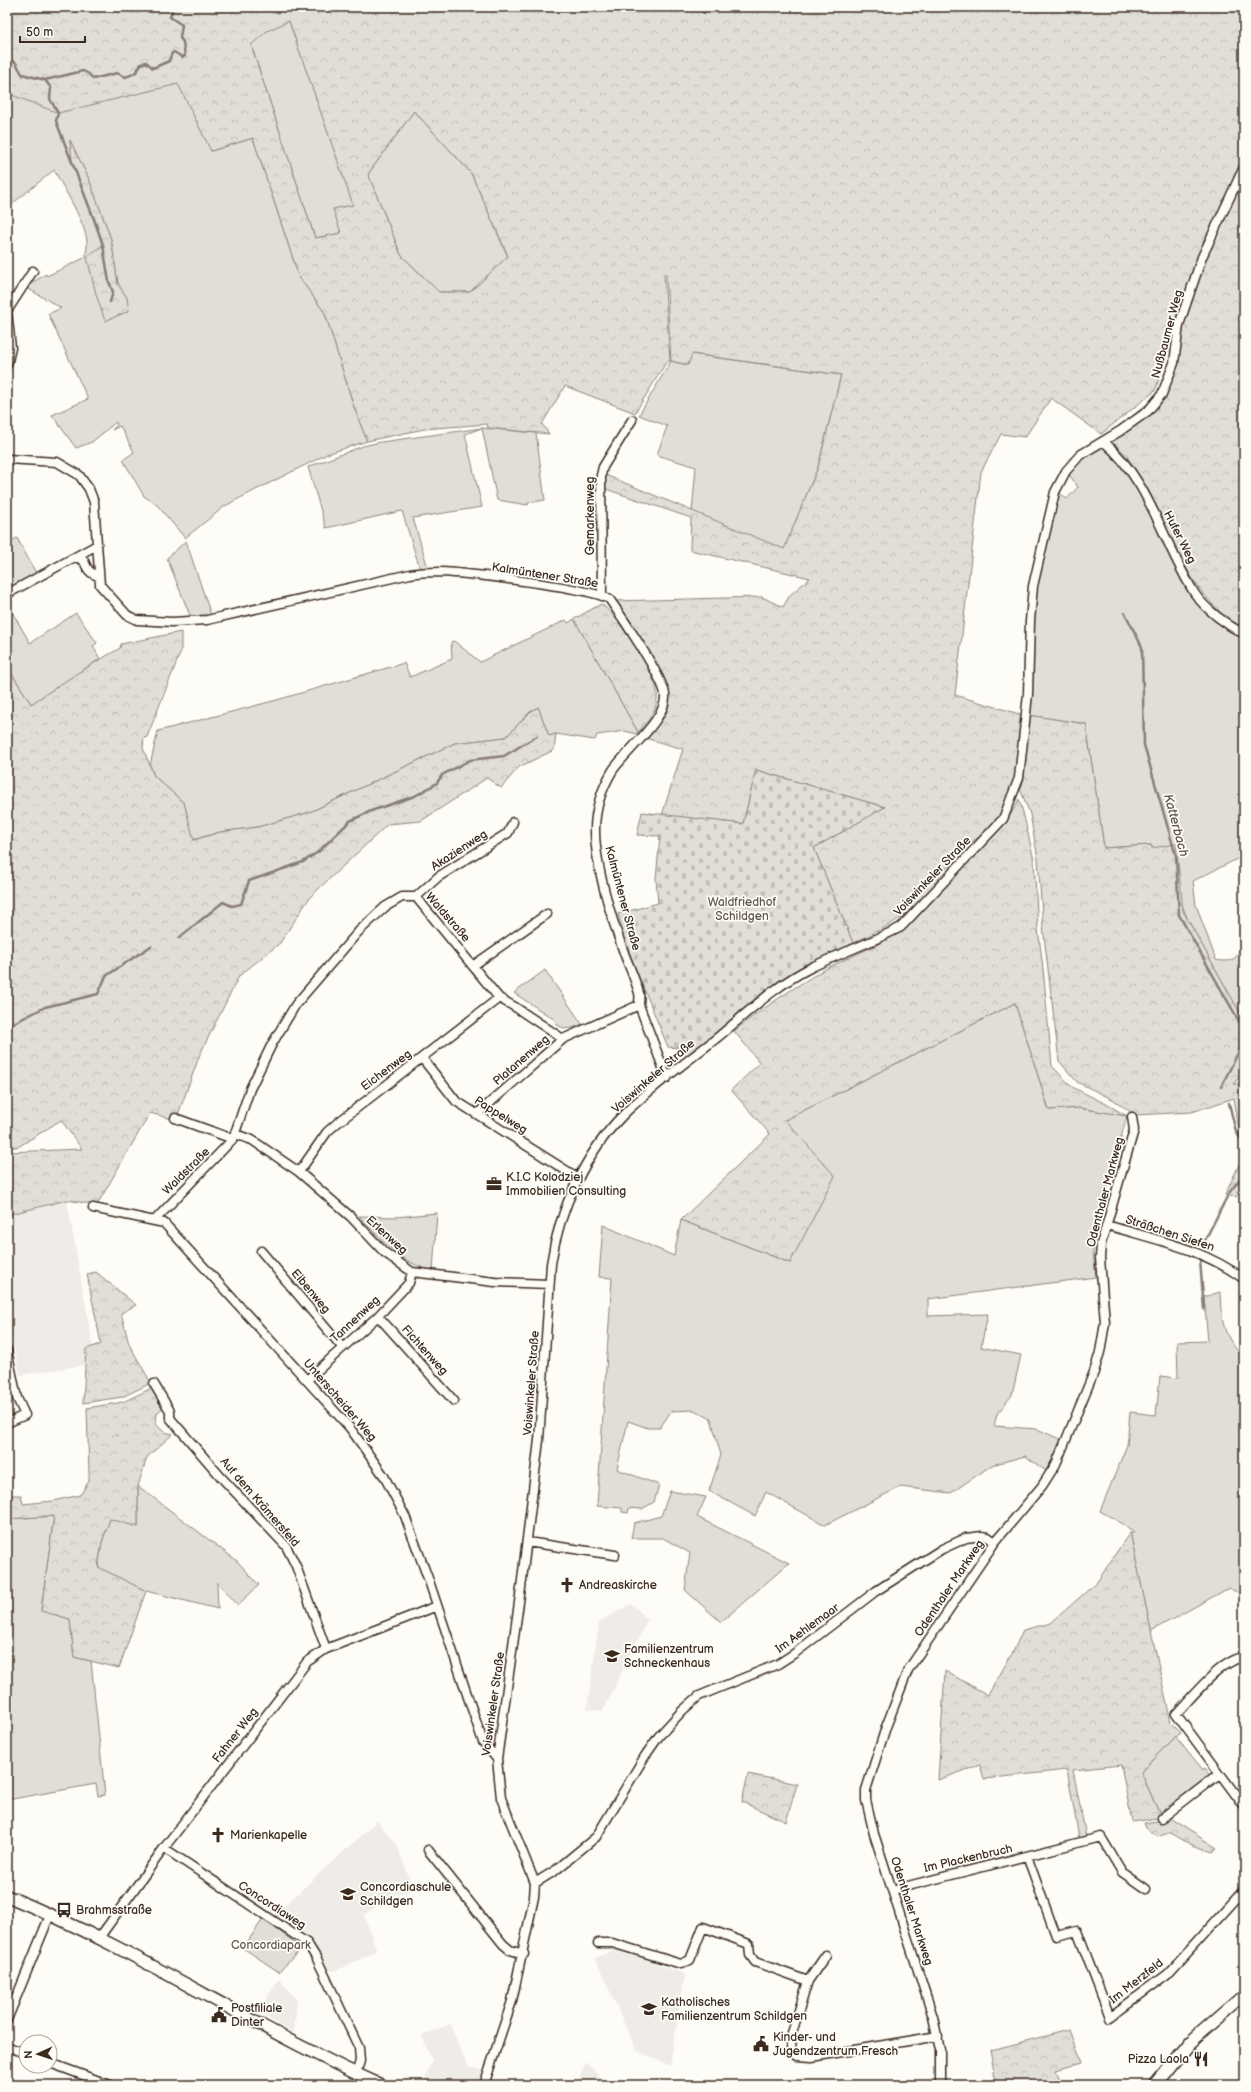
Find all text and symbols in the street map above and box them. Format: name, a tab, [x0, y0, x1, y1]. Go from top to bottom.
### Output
scale bar	[20, 18, 85, 44]
text: 50 m	[26, 25, 53, 40]
street label: Nußbaumer Weg	[1148, 288, 1187, 380]
street label: Gemarkenweg	[583, 477, 598, 555]
street label: Hufer Weg	[1160, 508, 1199, 566]
street label: Kalmüntener Straße	[491, 560, 599, 591]
water label: Katterbach	[1160, 792, 1192, 858]
street label: Akazienweg	[428, 827, 490, 874]
street label: Voiswinkeler Straße	[890, 833, 974, 919]
street label: Kalmüntener Straße	[601, 844, 644, 952]
street label: Waldstraße	[422, 889, 473, 945]
park label: Waldfriedhof Schildgen	[708, 895, 777, 924]
street label: Platanenweg	[490, 1032, 553, 1089]
street label: Voiswinkeler Straße	[609, 1036, 698, 1117]
street label: Eichenweg	[358, 1046, 415, 1094]
street label: Pappelweg	[471, 1093, 530, 1138]
street label: Odenthaler Markweg	[1084, 1135, 1127, 1249]
street label: Waldstraße	[160, 1145, 213, 1198]
place label: K.I.C Kolodziej Immobilien Consulting	[506, 1170, 626, 1199]
office icon: K.I.C Kolodziej Immobilien Consulting	[485, 1175, 503, 1193]
street label: Sträßchen Siefen	[1123, 1212, 1216, 1255]
street label: Erlenweg	[363, 1213, 411, 1258]
street label: Eibenweg	[288, 1266, 334, 1317]
street label: Tannenweg	[328, 1293, 383, 1346]
street label: Fichtenweg	[398, 1322, 451, 1378]
street label: Voiswinkeler Straße	[520, 1330, 543, 1436]
street label: Unterscheider Weg	[300, 1356, 380, 1445]
street label: Auf dem Krämersfeld	[217, 1454, 303, 1550]
street label: Odenthaler Markweg	[911, 1537, 987, 1640]
church icon: Andreaskirche	[558, 1576, 576, 1594]
place label: Andreaskirche	[579, 1578, 657, 1593]
street label: Im Aehlemaar	[772, 1600, 843, 1657]
place label: Familienzentrum Schneckenhaus	[624, 1642, 714, 1671]
school or university icon: Familienzentrum Schneckenhaus	[603, 1647, 621, 1665]
street label: Voiswinkeler Straße	[479, 1651, 508, 1757]
street label: Fahner Weg	[209, 1705, 262, 1766]
church icon: Marienkapelle	[209, 1826, 227, 1844]
place label: Marienkapelle	[230, 1828, 307, 1843]
street label: Im Plackenbruch	[922, 1841, 1014, 1876]
street label: Odenthaler Markweg	[887, 1855, 936, 1968]
street label: Concordiaweg	[235, 1878, 309, 1933]
place label: Concordiaschule Schildgen	[360, 1880, 451, 1909]
school or university icon: Concordiaschule Schildgen	[339, 1885, 357, 1903]
bus stop icon: Brahmsstraße	[55, 1901, 73, 1919]
place label: Brahmsstraße	[76, 1903, 152, 1918]
park label: Concordiapark	[231, 1938, 311, 1953]
street label: Im Merzfeld	[1106, 1956, 1166, 2007]
place label: Katholisches Familienzentrum Schildgen	[661, 1995, 807, 2024]
school or university icon: Katholisches Familienzentrum Schildgen	[640, 2000, 658, 2018]
place label: Postfiliale Dinter	[231, 2001, 282, 2030]
public building icon: Postfiliale Dinter	[210, 2006, 228, 2024]
place label: Kinder- und Jugendzentrum Fresch	[773, 2030, 899, 2059]
north arrow	[18, 2034, 58, 2074]
public building icon: Kinder- und Jugendzentrum Fresch	[752, 2035, 770, 2053]
text: N	[22, 2050, 35, 2059]
restaurant icon: Pizza Laola	[1192, 2050, 1210, 2068]
place label: Pizza Laola	[1128, 2052, 1189, 2067]

